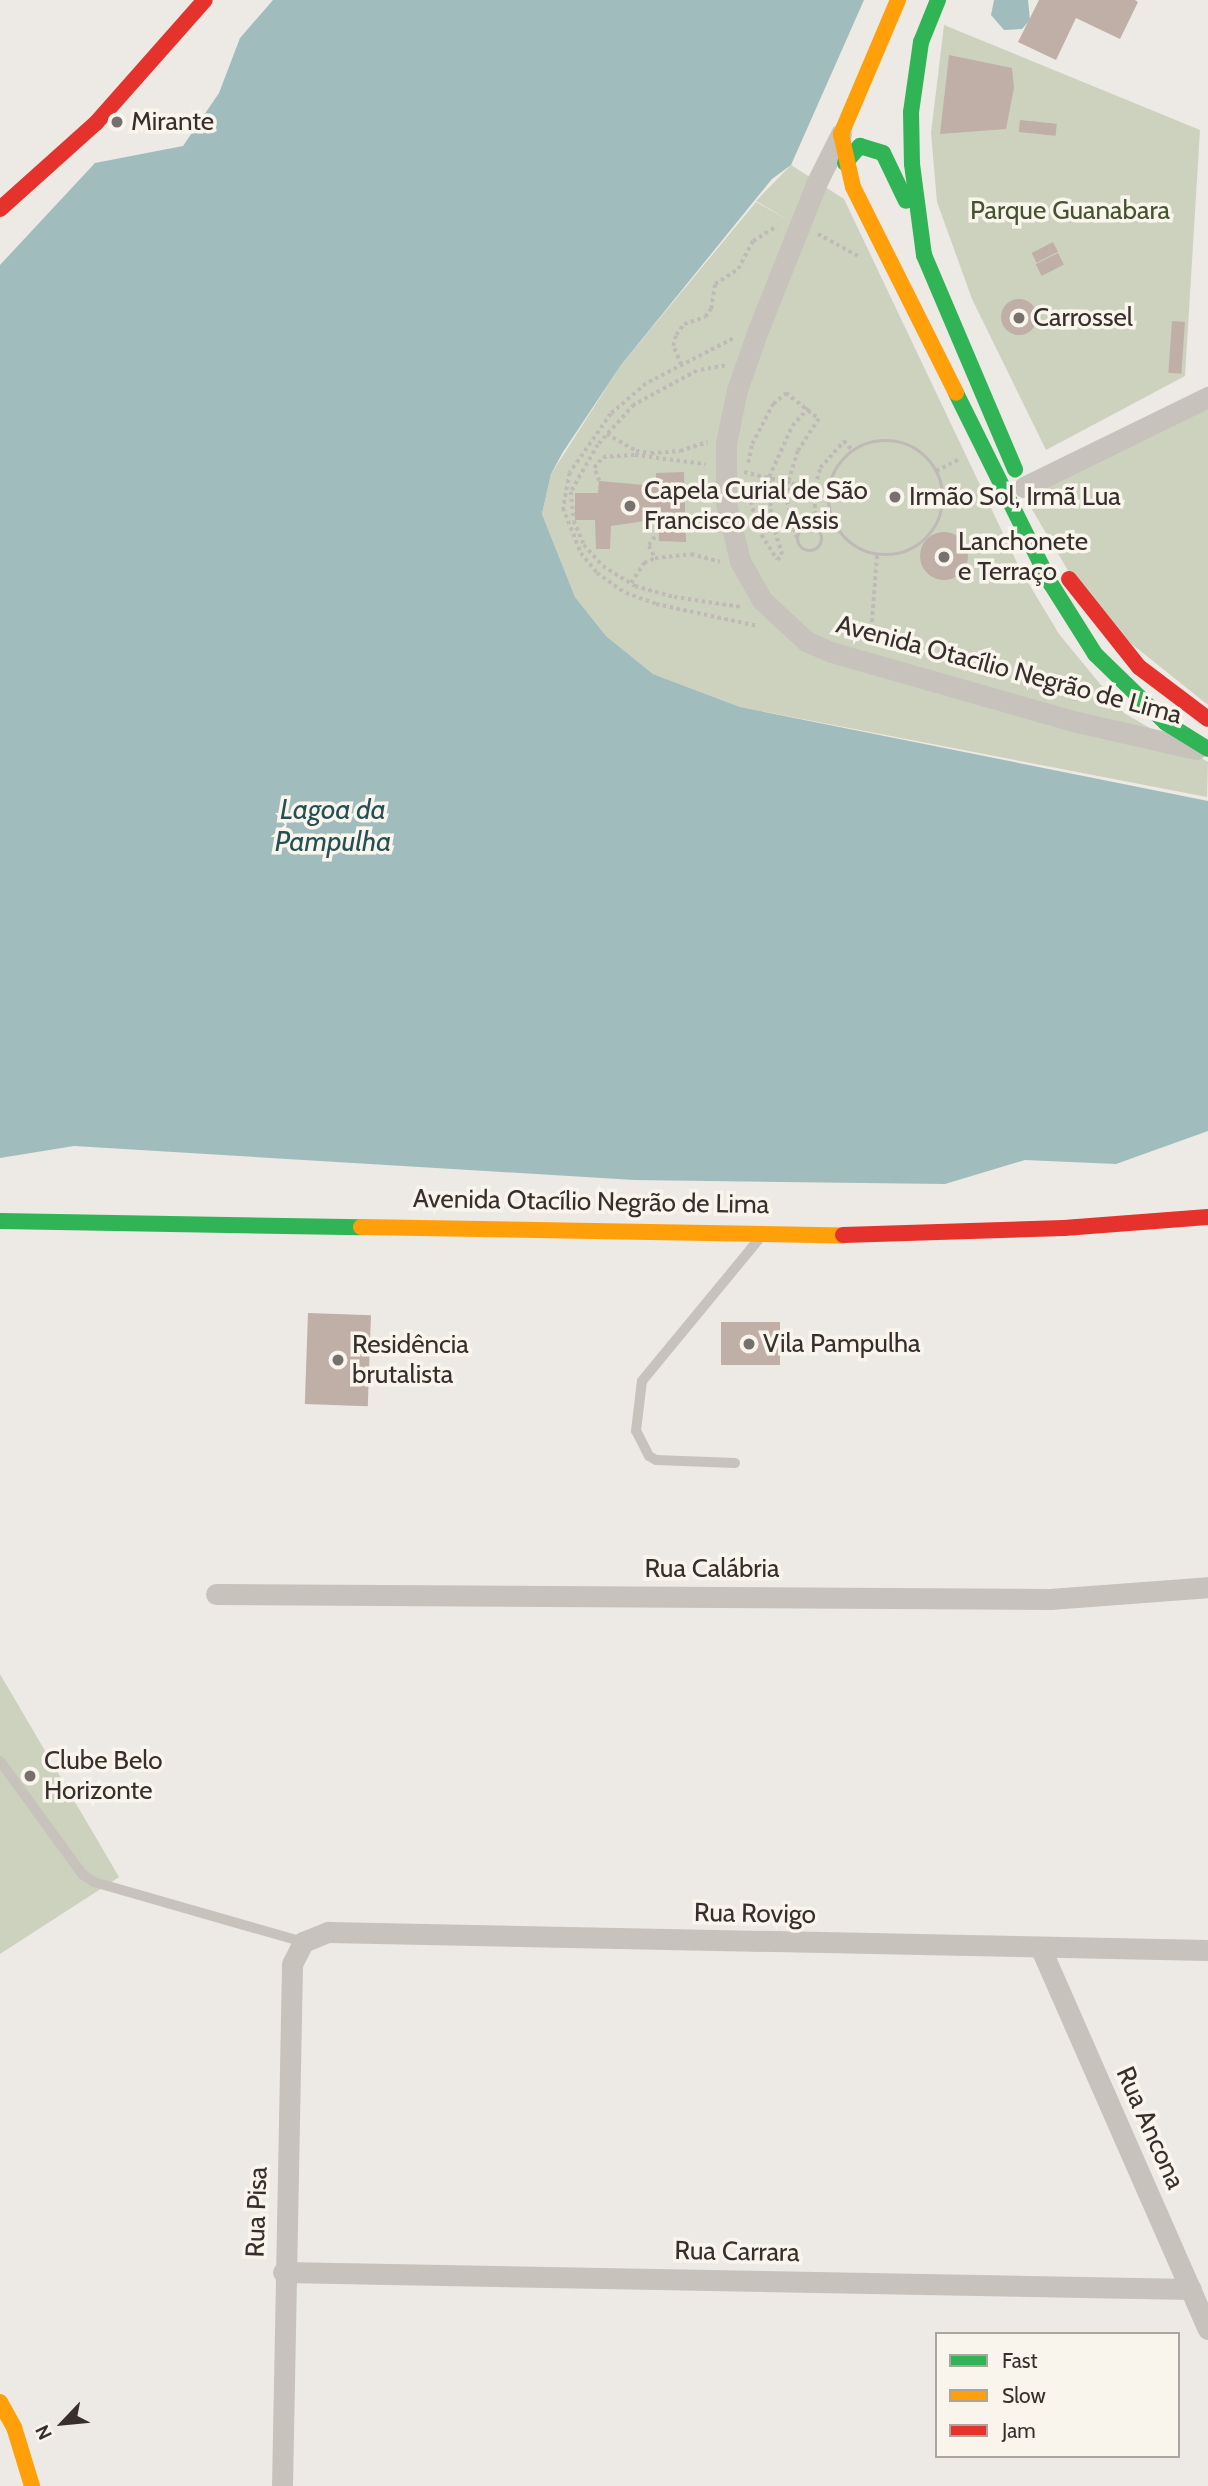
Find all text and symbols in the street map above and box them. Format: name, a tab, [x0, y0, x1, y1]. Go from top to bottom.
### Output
place label: Mirante	[131, 106, 214, 138]
marker: Mirante	[109, 114, 125, 130]
park label: Parque Guanabara	[970, 195, 1170, 227]
place label: Carrossel	[1033, 302, 1133, 334]
marker: Carrossel	[1011, 310, 1027, 326]
place label: Capela Curial de São Francisco de Assis	[644, 475, 868, 536]
place label: Irmão Sol, Irmã Lua	[909, 481, 1121, 513]
marker: Irmão Sol, Irmã Lua	[887, 489, 903, 505]
marker: Capela Curial de São Francisco de Assis	[622, 498, 638, 514]
place label: Lanchonete e Terraço	[958, 526, 1088, 588]
marker: Lanchonete e Terraço	[936, 549, 952, 565]
street label: Avenida Otacílio Negrão de Lima	[833, 609, 1185, 731]
water label: Lagoa da Pampulha	[275, 792, 391, 858]
street label: Avenida Otacílio Negrão de Lima	[413, 1183, 769, 1221]
place label: Vila Pampulha	[763, 1328, 921, 1360]
place label: Residência brutalista	[352, 1329, 469, 1390]
marker: Vila Pampulha	[741, 1336, 757, 1352]
marker: Residência brutalista	[330, 1352, 346, 1368]
street label: Rua Calábria	[644, 1553, 780, 1585]
place label: Clube Belo Horizonte	[44, 1745, 163, 1806]
marker: Clube Belo Horizonte	[22, 1768, 38, 1784]
street label: Rua Rovigo	[694, 1897, 816, 1931]
street label: Rua Ancona	[1109, 2062, 1191, 2194]
street label: Rua Pisa	[240, 2166, 274, 2258]
street label: Rua Carrara	[674, 2235, 800, 2269]
legend	[935, 2332, 1180, 2458]
text: Fast	[1002, 2348, 1038, 2373]
text: Slow	[1002, 2383, 1046, 2408]
north arrow	[28, 2388, 98, 2458]
text: Jam	[1002, 2418, 1036, 2443]
text: N	[30, 2421, 57, 2444]

